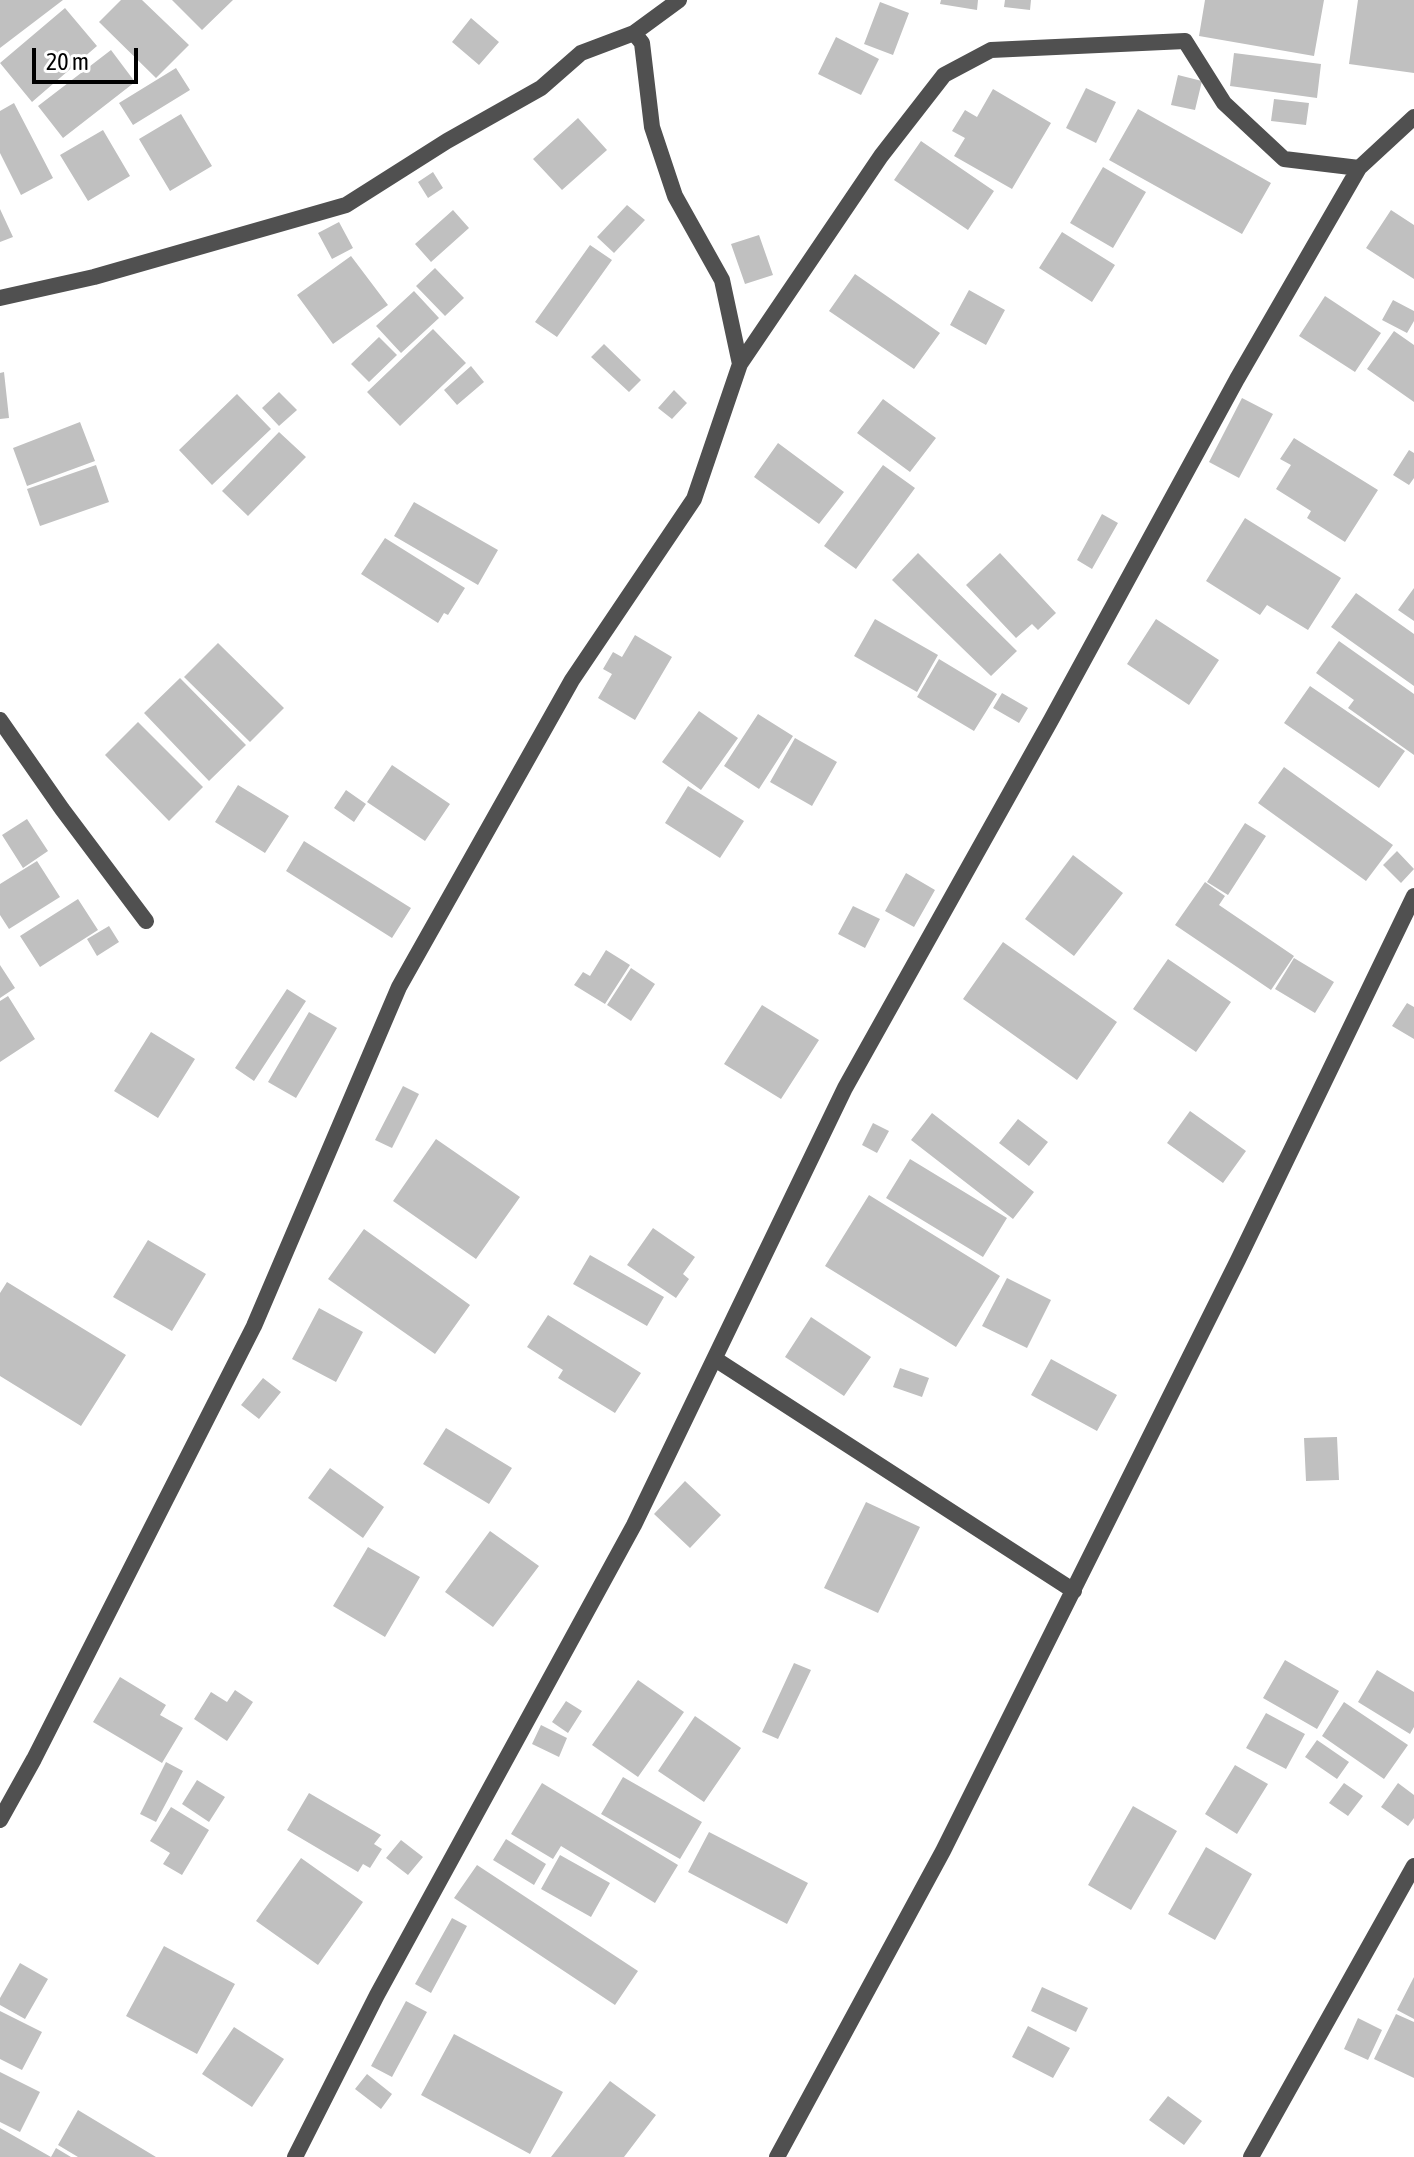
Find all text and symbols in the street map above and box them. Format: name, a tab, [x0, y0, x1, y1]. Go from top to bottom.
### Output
scale bar	[36, 32, 142, 82]
text: 20 m	[46, 48, 89, 75]

